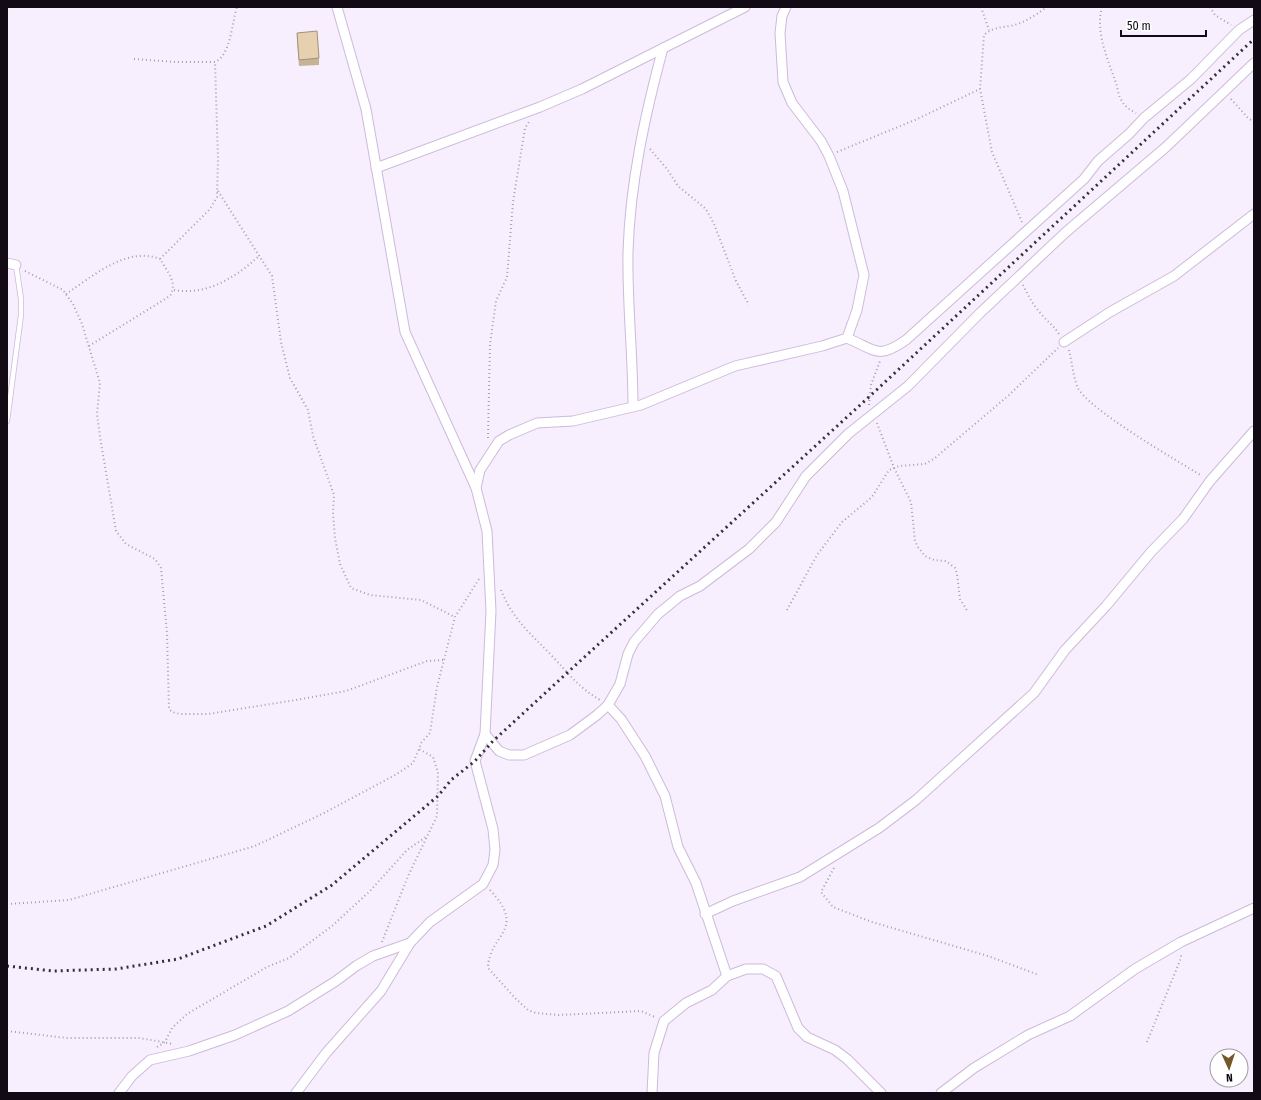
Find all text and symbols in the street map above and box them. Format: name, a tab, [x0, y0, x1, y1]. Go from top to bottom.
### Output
scale bar	[1121, 12, 1206, 38]
text: 50 m	[1127, 19, 1151, 33]
north arrow	[1209, 1048, 1249, 1088]
text: N	[1226, 1071, 1233, 1084]

